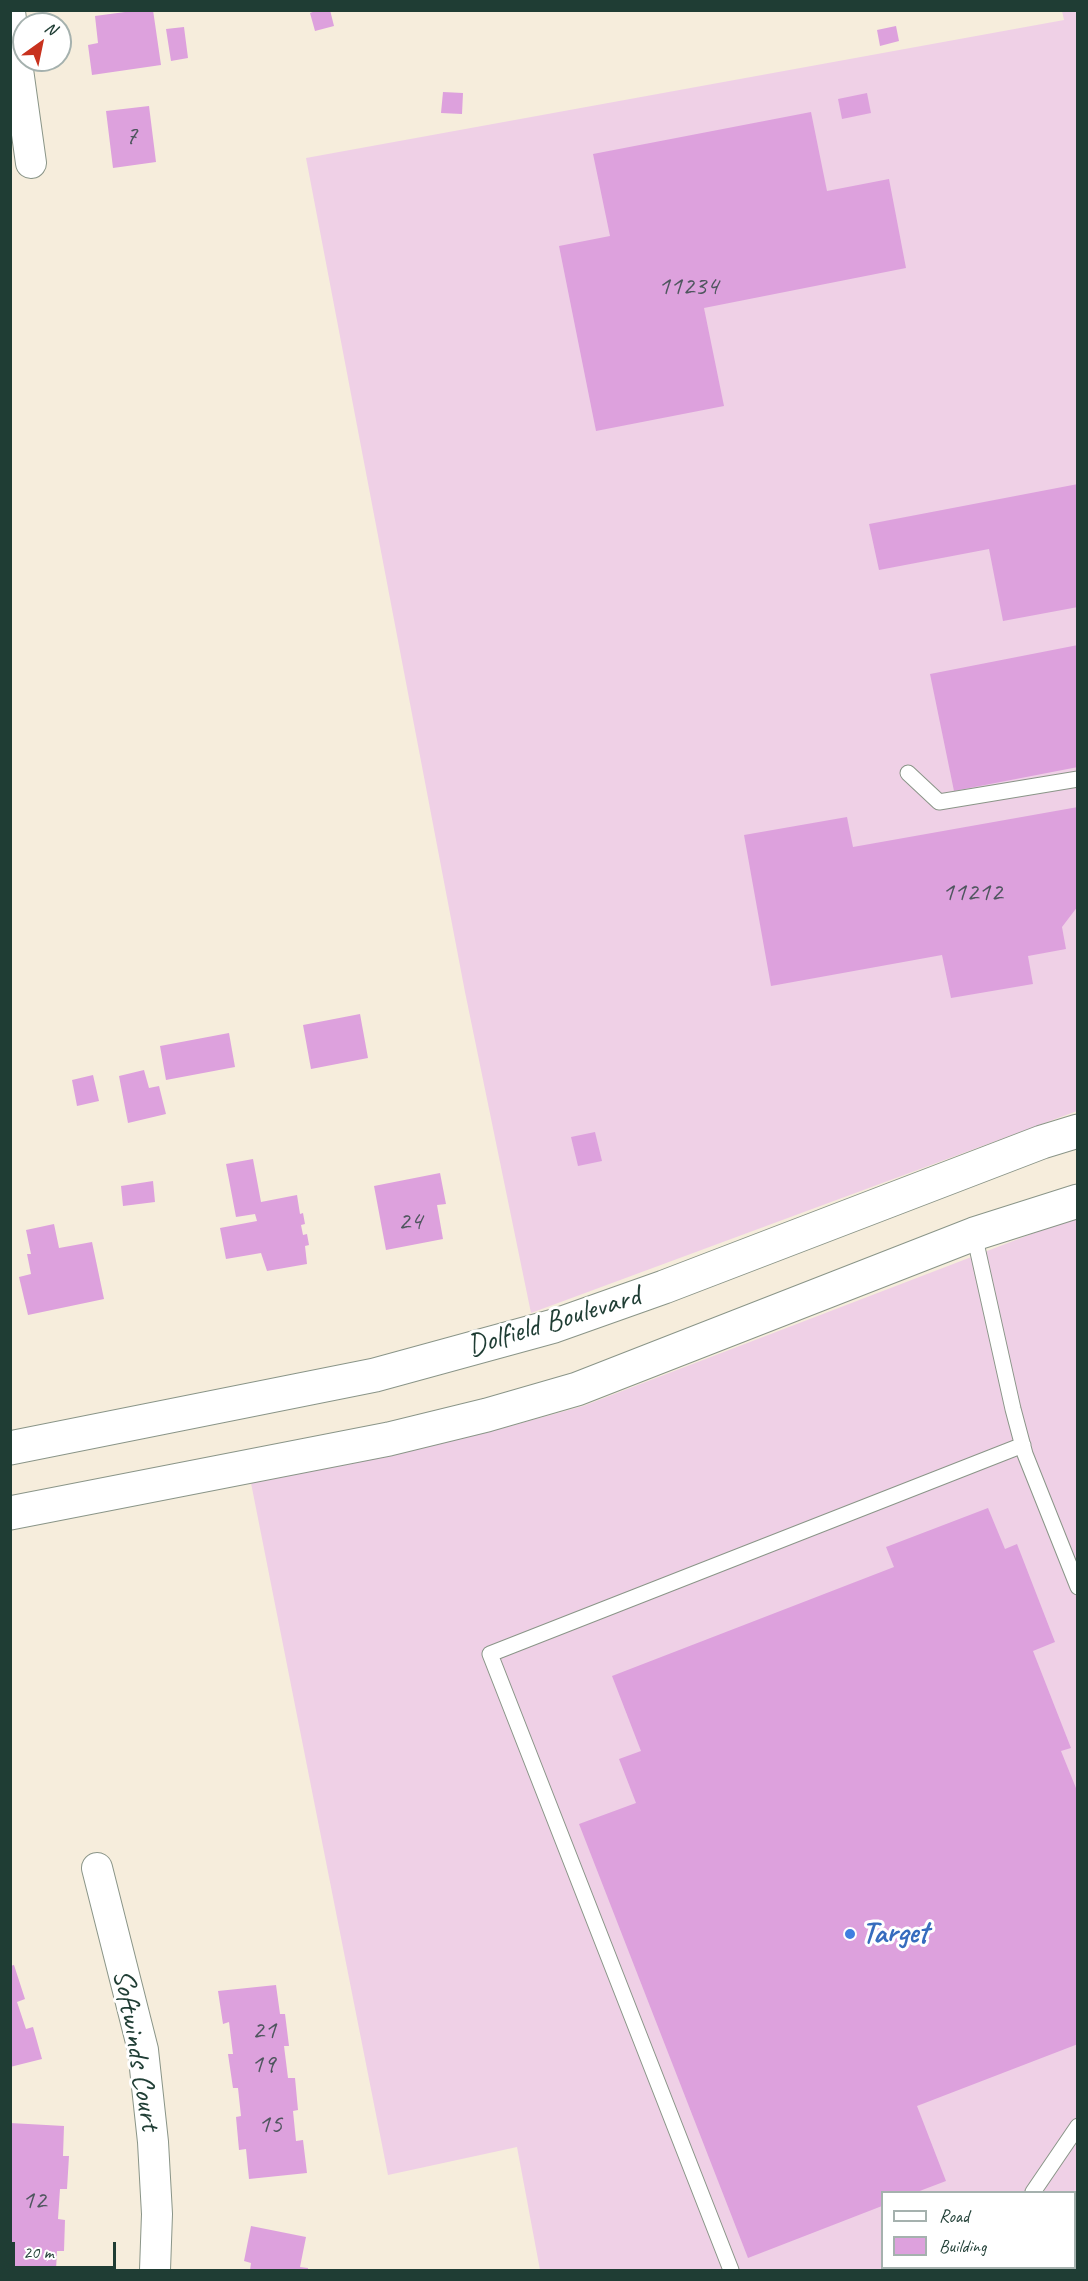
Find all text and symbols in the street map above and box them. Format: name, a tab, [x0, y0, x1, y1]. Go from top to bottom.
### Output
north arrow	[12, 12, 72, 72]
text: N	[41, 17, 60, 40]
house number: 7	[125, 121, 137, 153]
house number: 11234	[658, 271, 718, 303]
house number: 11212	[942, 877, 1002, 909]
house number: 24	[398, 1206, 422, 1238]
street label: Dolfield Boulevard	[463, 1279, 645, 1365]
place label: Target	[862, 1916, 928, 1952]
marker: Target	[843, 1927, 857, 1941]
street label: Softwinds Court	[104, 1967, 168, 2133]
house number: 21	[252, 2015, 276, 2047]
house number: 19	[251, 2049, 275, 2081]
house number: 15	[258, 2109, 282, 2141]
house number: 12	[22, 2185, 46, 2217]
legend	[881, 2191, 1076, 2269]
text: Road	[939, 2205, 969, 2227]
scale bar	[15, 2230, 118, 2268]
text: Building	[939, 2235, 986, 2257]
text: 20 m	[23, 2241, 54, 2263]

